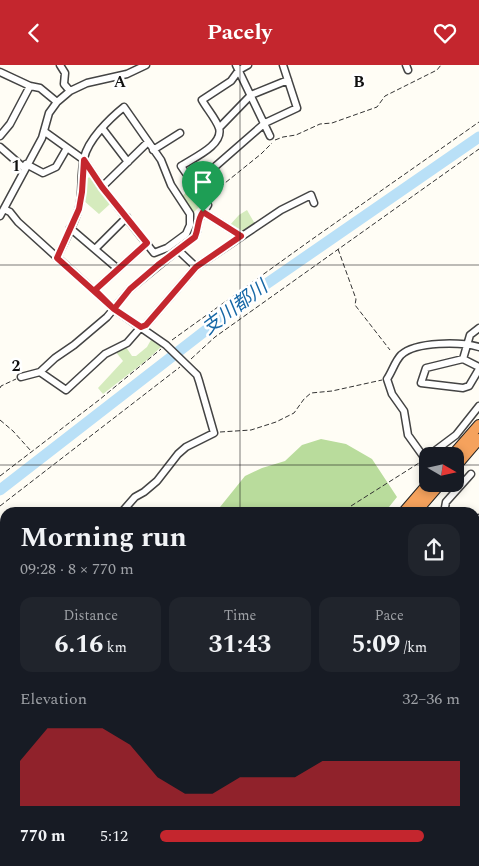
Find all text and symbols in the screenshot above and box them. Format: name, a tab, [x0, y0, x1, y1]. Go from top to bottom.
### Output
text: Pacely	[207, 16, 272, 49]
icon: back	[20, 19, 48, 47]
icon: heart	[431, 19, 459, 47]
text: A	[114, 70, 127, 94]
text: B	[353, 70, 365, 94]
text: 1	[12, 154, 20, 178]
pin	[182, 161, 224, 212]
icon: arrive	[189, 168, 217, 196]
water label: 支川都川	[196, 272, 276, 342]
text: 2	[12, 354, 21, 378]
north arrow	[419, 447, 464, 493]
map controls	[419, 447, 464, 492]
text: Morning run	[20, 516, 187, 559]
button: share	[408, 524, 460, 576]
text: 09:28 · 8 × 770 m	[20, 557, 134, 581]
text: Distance	[63, 605, 118, 626]
text: Time	[224, 605, 256, 626]
text: Pace	[375, 605, 404, 626]
text: 6.16	[55, 626, 103, 664]
text: 31:43	[209, 626, 271, 664]
text: 5:09	[352, 626, 400, 664]
text: km	[103, 637, 127, 658]
text: /km	[400, 637, 427, 658]
text: Elevation	[20, 687, 87, 711]
text: 32–36 m	[402, 687, 460, 711]
text: 770 m	[20, 824, 65, 848]
text: 5:12	[100, 824, 128, 848]

